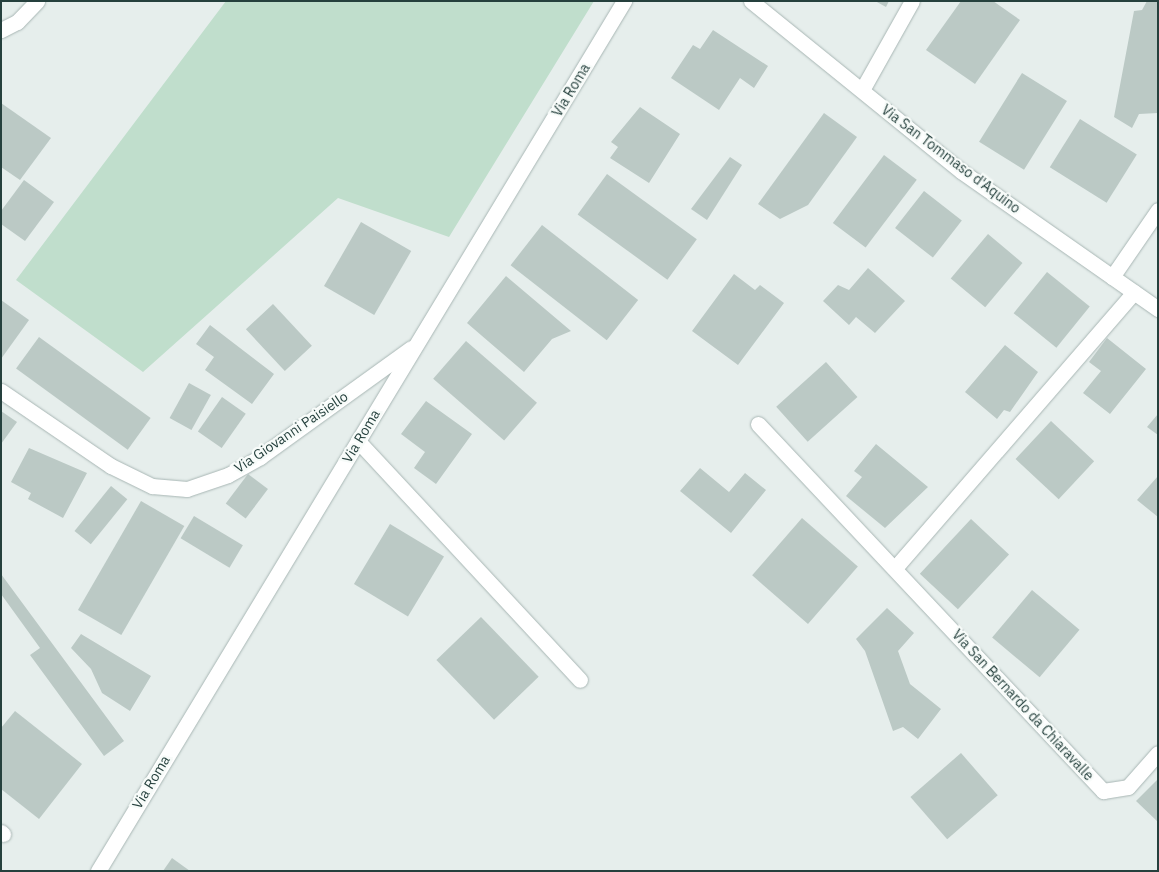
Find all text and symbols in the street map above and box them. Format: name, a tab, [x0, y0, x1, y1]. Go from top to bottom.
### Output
street label: Via Roma	[549, 60, 593, 120]
street label: Via San Tommaso d'Aquino	[878, 101, 1024, 217]
street label: Via Giovanni Paisiello	[231, 388, 351, 476]
street label: Via Roma	[339, 406, 383, 466]
street label: Via San Bernardo da Chiaravalle	[949, 626, 1097, 784]
street label: Via Roma	[129, 752, 173, 812]

